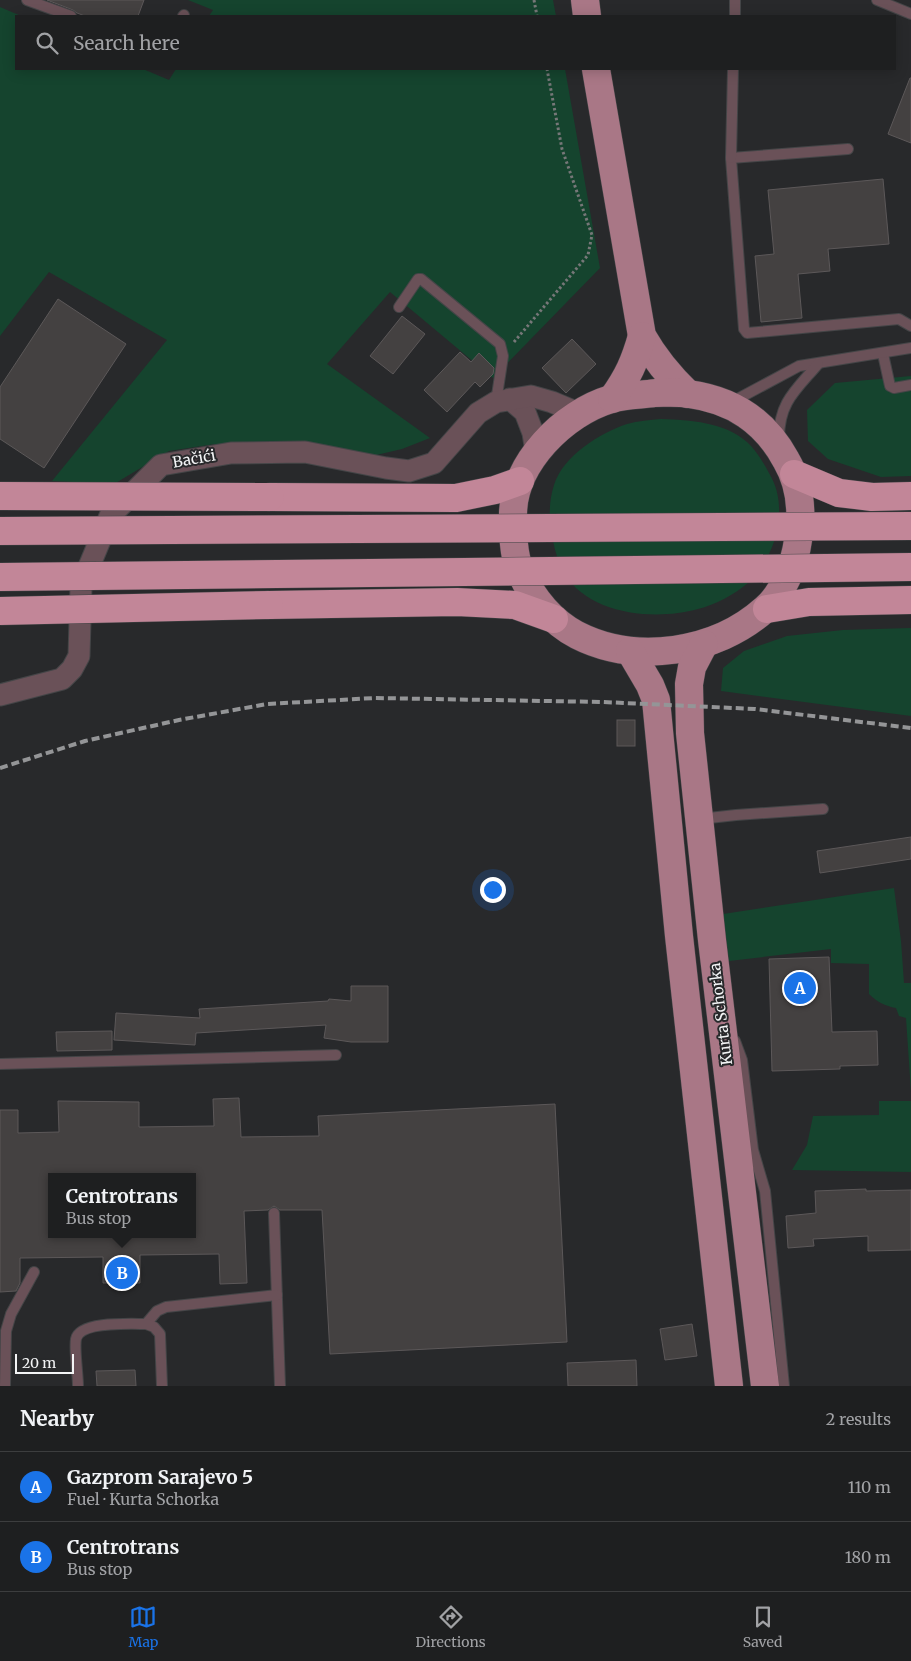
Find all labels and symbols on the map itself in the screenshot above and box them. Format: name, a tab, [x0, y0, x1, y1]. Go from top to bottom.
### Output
street label: Bačići	[171, 445, 217, 472]
your location	[480, 877, 506, 903]
street label: Kurta Schorka	[705, 962, 736, 1066]
pin: A	[784, 969, 816, 1007]
pin: B	[106, 1254, 138, 1292]
scale bar	[15, 1351, 74, 1374]

